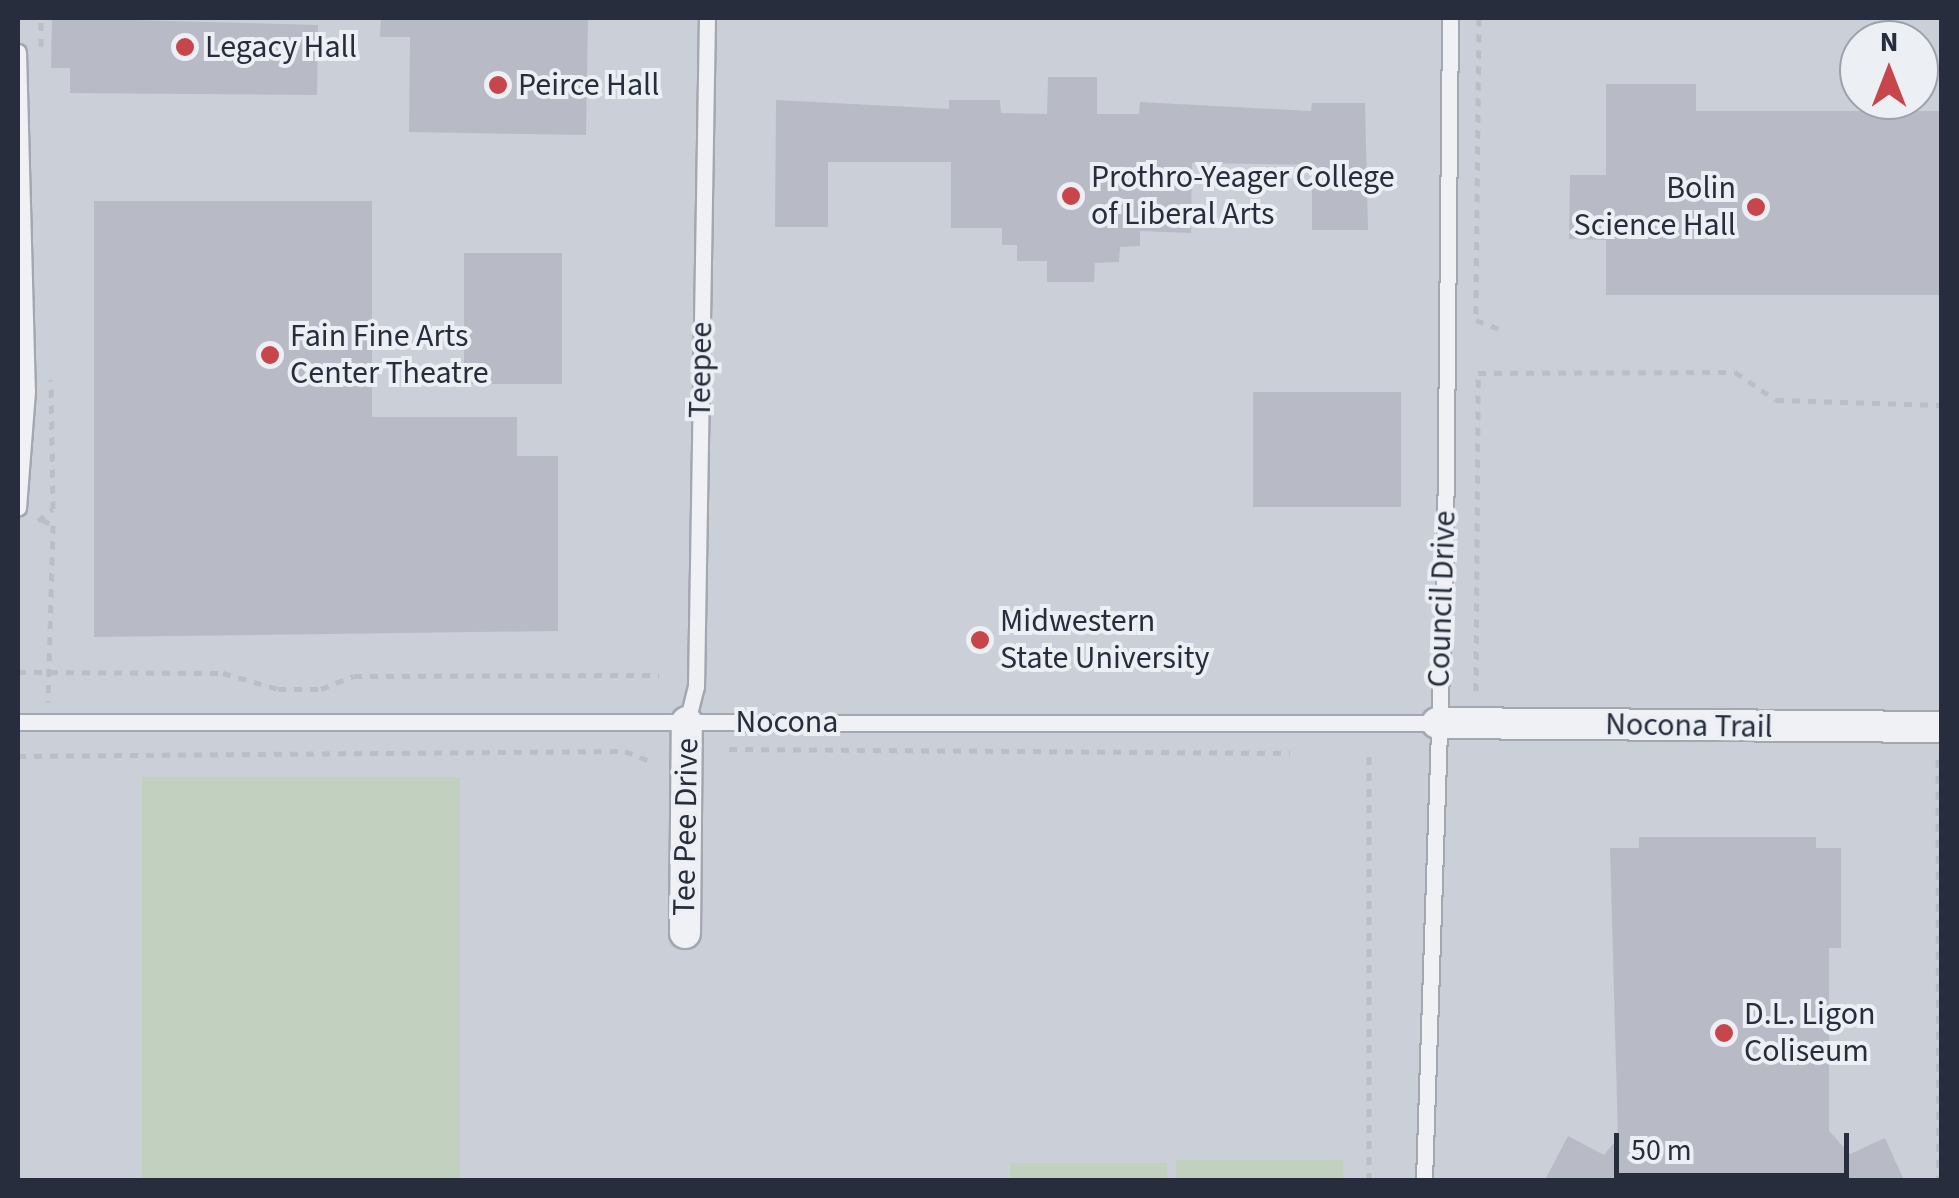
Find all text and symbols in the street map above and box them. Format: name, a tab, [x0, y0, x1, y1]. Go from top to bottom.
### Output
north arrow	[1839, 20, 1939, 120]
text: N	[1880, 22, 1898, 62]
place label: Legacy Hall	[205, 28, 357, 66]
marker: Legacy Hall	[174, 36, 196, 58]
place label: Peirce Hall	[518, 66, 659, 104]
marker: Peirce Hall	[487, 74, 509, 96]
place label: Prothro-Yeager College of Liberal Arts	[1091, 159, 1395, 234]
place label: Bolin Science Hall	[1574, 170, 1736, 245]
marker: Prothro-Yeager College of Liberal Arts	[1060, 185, 1082, 207]
marker: Bolin Science Hall	[1745, 196, 1767, 218]
place label: Fain Fine Arts Center Theatre	[290, 318, 489, 393]
street label: Teepee	[681, 322, 721, 418]
marker: Fain Fine Arts Center Theatre	[259, 344, 281, 366]
street label: Council Drive	[1420, 510, 1464, 688]
place label: Midwestern State University	[1000, 603, 1210, 678]
marker: Midwestern State University	[969, 629, 991, 651]
street label: Nocona	[736, 703, 838, 741]
street label: Nocona Trail	[1605, 705, 1773, 747]
street label: Tee Pee Drive	[665, 738, 707, 916]
place label: D.L. Ligon Coliseum	[1744, 996, 1876, 1071]
marker: D.L. Ligon Coliseum	[1713, 1022, 1735, 1044]
scale bar	[1619, 1113, 1854, 1175]
text: 50 m	[1631, 1129, 1692, 1172]

